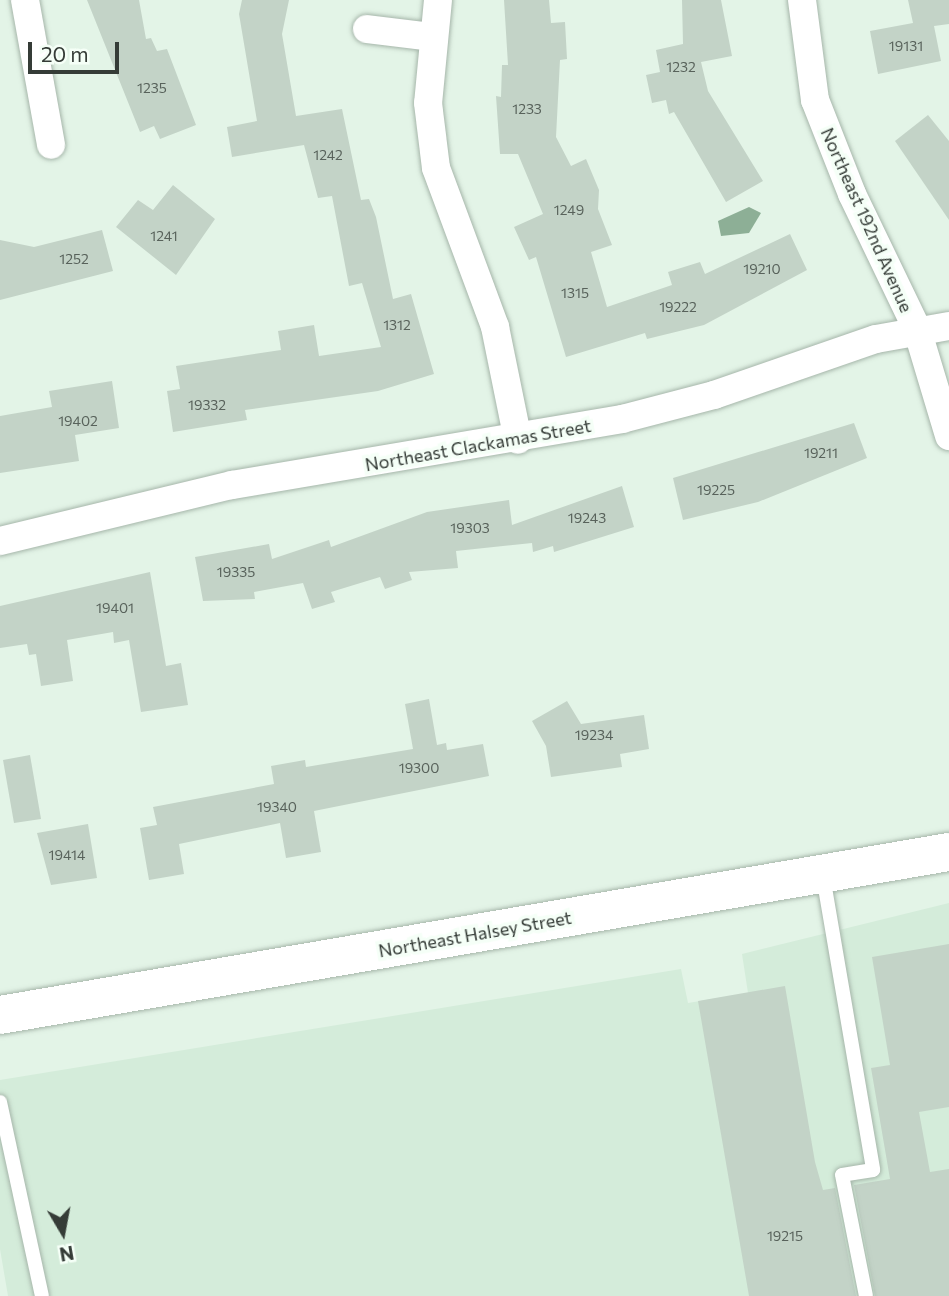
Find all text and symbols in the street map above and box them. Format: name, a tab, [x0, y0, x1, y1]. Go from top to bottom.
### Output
scale bar	[32, 28, 122, 72]
house number: 19131	[889, 38, 923, 54]
text: 20 m	[41, 41, 89, 66]
house number: 1232	[666, 59, 696, 75]
house number: 1235	[137, 80, 167, 96]
house number: 1233	[512, 101, 542, 117]
street label: Northeast 192nd Avenue	[817, 124, 917, 316]
house number: 1242	[313, 147, 343, 163]
house number: 1249	[554, 202, 584, 218]
house number: 1241	[150, 228, 178, 244]
house number: 1252	[59, 251, 89, 267]
house number: 19210	[743, 261, 781, 277]
house number: 1315	[561, 285, 589, 301]
house number: 19222	[659, 299, 697, 315]
house number: 1312	[383, 317, 411, 333]
house number: 19332	[188, 397, 226, 413]
house number: 19402	[58, 413, 98, 429]
street label: Northeast Clackamas Street	[363, 414, 593, 476]
house number: 19211	[804, 445, 838, 461]
house number: 19225	[697, 482, 735, 498]
house number: 19243	[568, 510, 606, 526]
house number: 19303	[450, 520, 490, 536]
house number: 19335	[217, 564, 255, 580]
house number: 19401	[96, 600, 134, 616]
house number: 19234	[575, 727, 613, 743]
house number: 19300	[399, 760, 439, 776]
house number: 19340	[257, 799, 297, 815]
house number: 19414	[49, 847, 85, 863]
street label: Northeast Halsey Street	[377, 906, 573, 962]
north arrow	[28, 1198, 98, 1268]
house number: 19215	[767, 1228, 803, 1244]
text: N	[58, 1242, 76, 1267]

